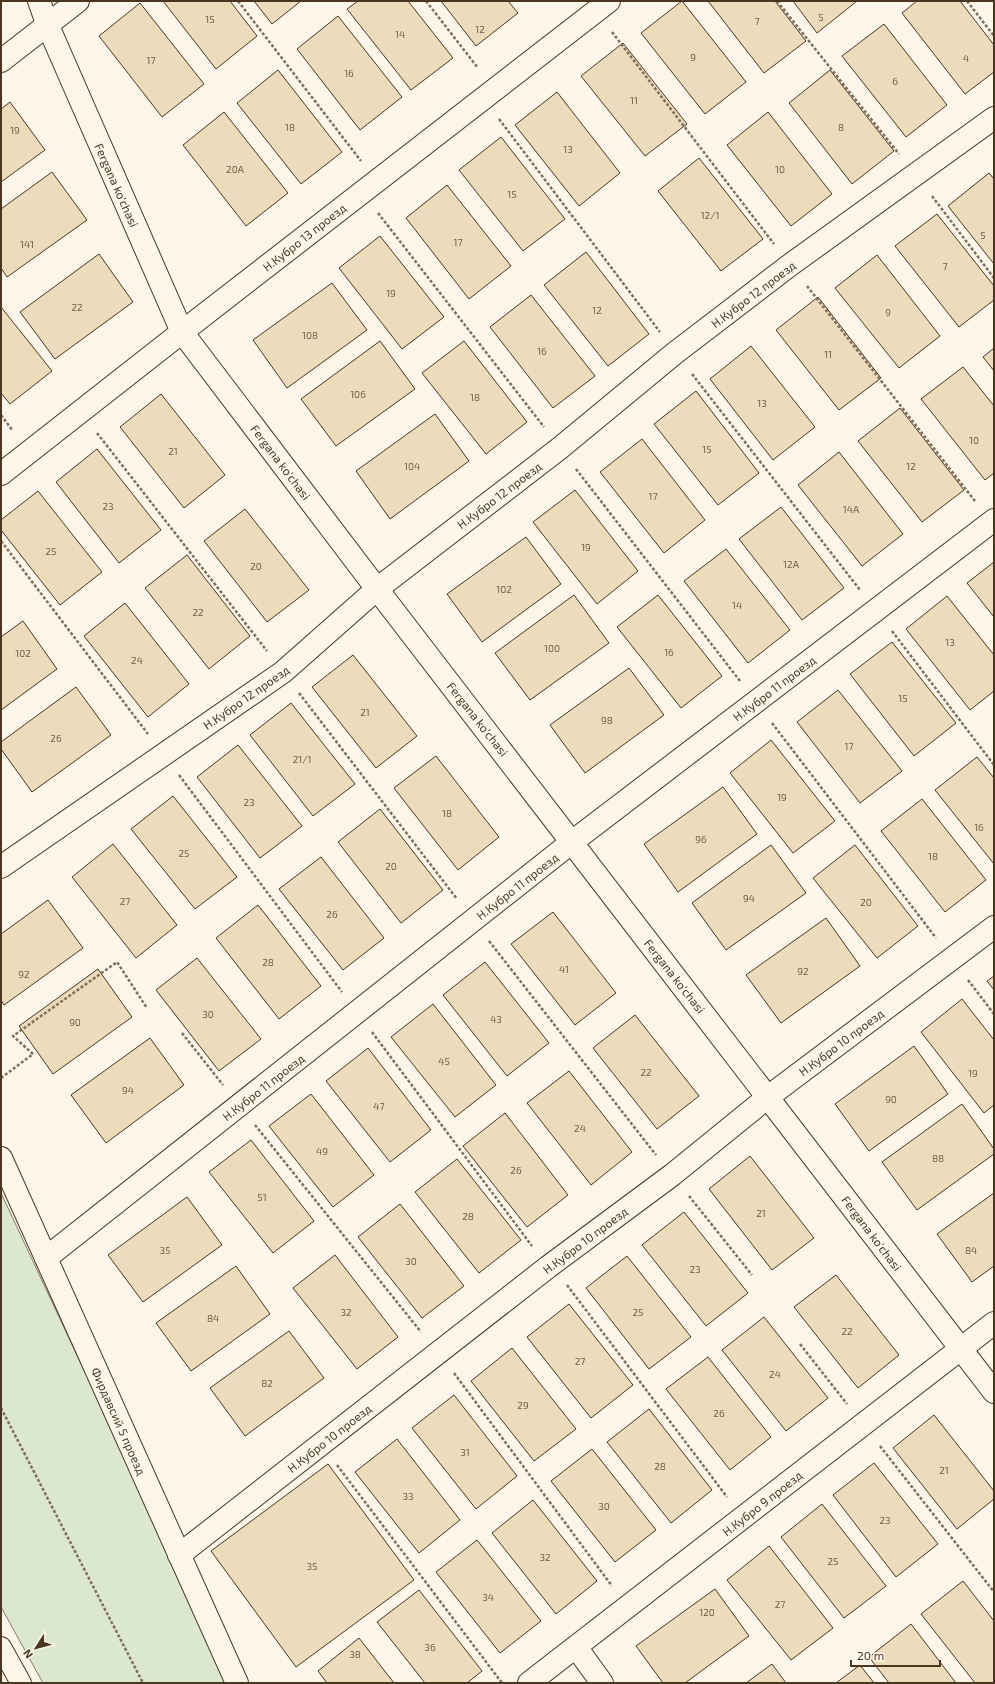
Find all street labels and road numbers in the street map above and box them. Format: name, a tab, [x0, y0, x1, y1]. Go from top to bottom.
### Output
street label: Fergana ko'chasi	[92, 141, 142, 229]
street label: Н.Кубро 13 проезд	[260, 200, 349, 275]
street label: Н.Кубро 12 проезд	[708, 258, 799, 331]
street label: Fergana ko'chasi	[248, 422, 314, 502]
street label: Н.Кубро 12 проезд	[454, 459, 545, 532]
street label: Н.Кубро 11 проезд	[730, 652, 819, 724]
street label: Н.Кубро 12 проезд	[200, 662, 292, 733]
street label: Fergana ko'chasi	[445, 679, 511, 759]
street label: Н.Кубро 11 проезд	[473, 850, 561, 923]
street label: Fergana ko'chasi	[642, 936, 708, 1016]
street label: Н.Кубро 10 проезд	[796, 1006, 887, 1079]
street label: Н.Кубро 11 проезд	[219, 1051, 307, 1124]
street label: Fergana ko'chasi	[839, 1193, 905, 1273]
street label: Н.Кубро 10 проезд	[540, 1204, 631, 1277]
street label: Фирдавсий 5 проезд	[89, 1365, 149, 1477]
street label: Н.Кубро 10 проезд	[284, 1401, 374, 1476]
street label: Н.Кубро 9 проезд	[719, 1468, 805, 1539]

